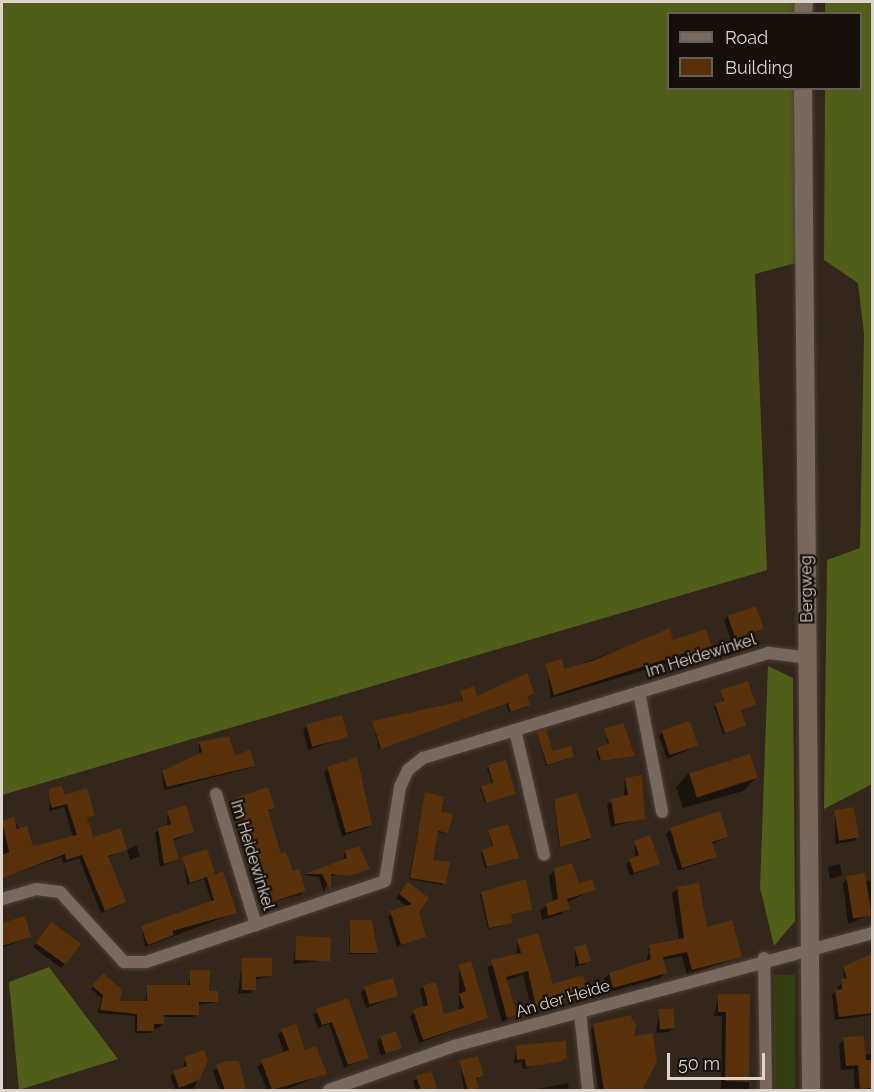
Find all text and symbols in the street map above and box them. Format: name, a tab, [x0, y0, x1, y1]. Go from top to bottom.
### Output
legend	[667, 12, 862, 90]
text: Road	[725, 27, 768, 48]
text: Building	[725, 57, 793, 78]
street label: Bergweg	[797, 555, 817, 623]
street label: Im Heidewinkel	[644, 630, 758, 682]
street label: Im Heidewinkel	[226, 798, 278, 912]
street label: An der Heide	[514, 976, 612, 1022]
scale bar	[670, 1041, 768, 1079]
text: 50 m	[678, 1053, 720, 1074]

